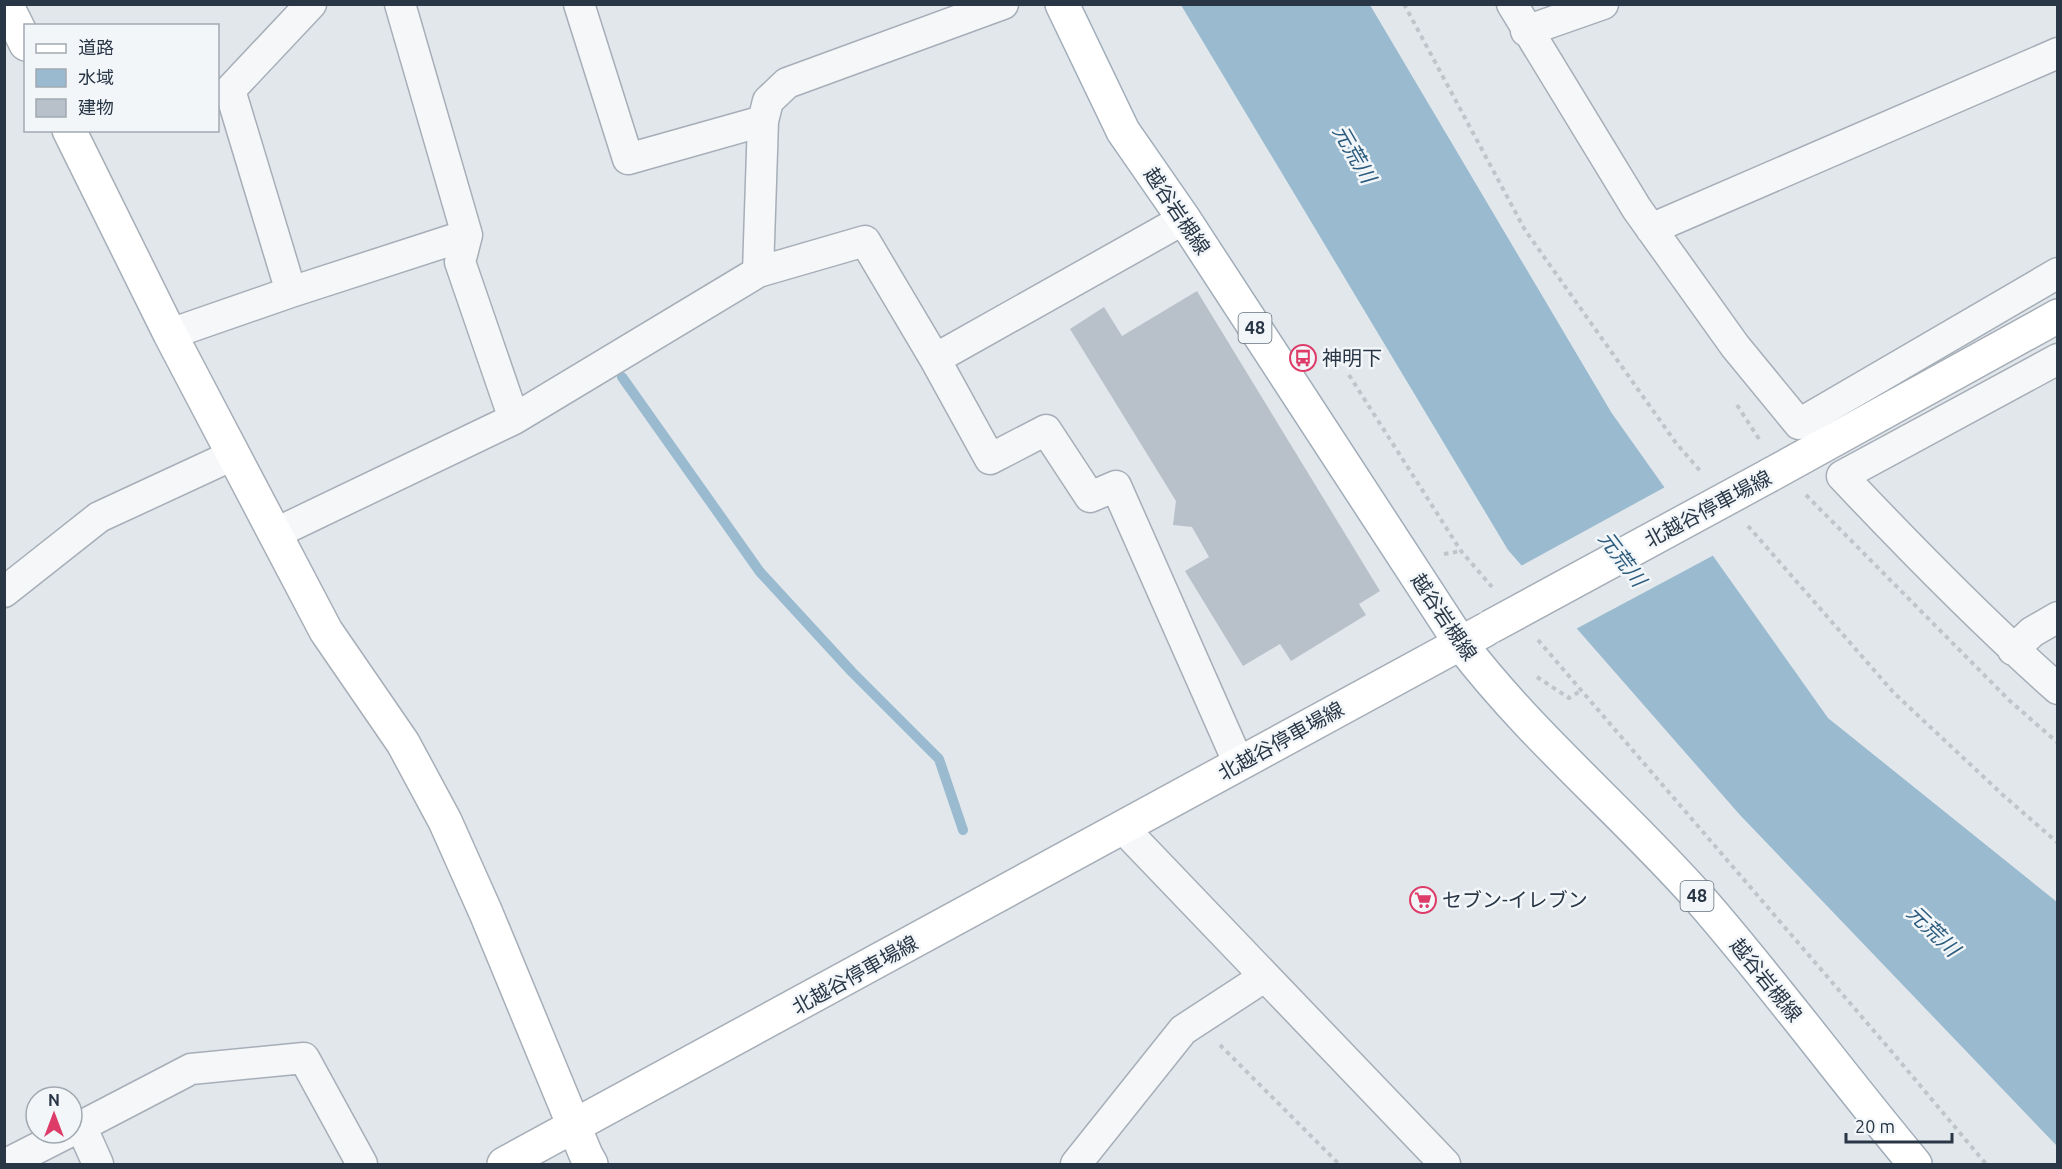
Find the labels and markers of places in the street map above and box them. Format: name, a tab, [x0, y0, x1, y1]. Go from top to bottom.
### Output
bus stop icon: 神明下	[1288, 343, 1318, 373]
place label: 神明下	[1322, 346, 1382, 369]
supermarket icon: セブン-イレブン	[1408, 885, 1438, 915]
place label: セブン-イレブン	[1442, 888, 1588, 911]

